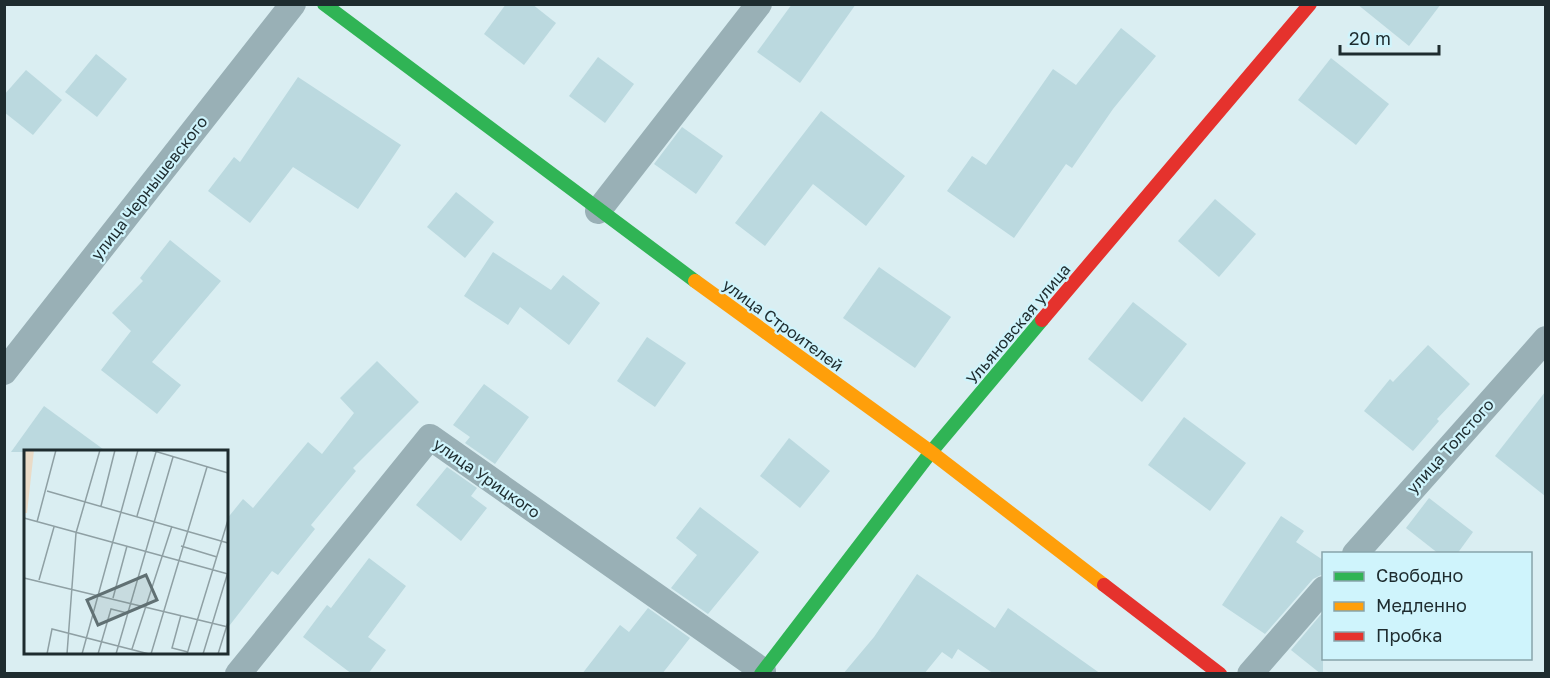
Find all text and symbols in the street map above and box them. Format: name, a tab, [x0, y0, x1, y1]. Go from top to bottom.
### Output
scale bar	[1340, 18, 1439, 56]
text: 20 m	[1349, 27, 1391, 49]
street label: улица Чернышевского	[86, 112, 212, 264]
street label: Ульяновская улица	[962, 260, 1074, 388]
street label: улица Строителей	[719, 275, 847, 375]
street label: улица Толстого	[1402, 394, 1498, 498]
street label: улица Урицкого	[430, 434, 544, 522]
inset map	[24, 450, 228, 654]
legend	[1322, 552, 1532, 660]
text: Свободно	[1376, 564, 1463, 586]
text: Медленно	[1376, 594, 1467, 616]
text: Пробка	[1376, 624, 1442, 646]

